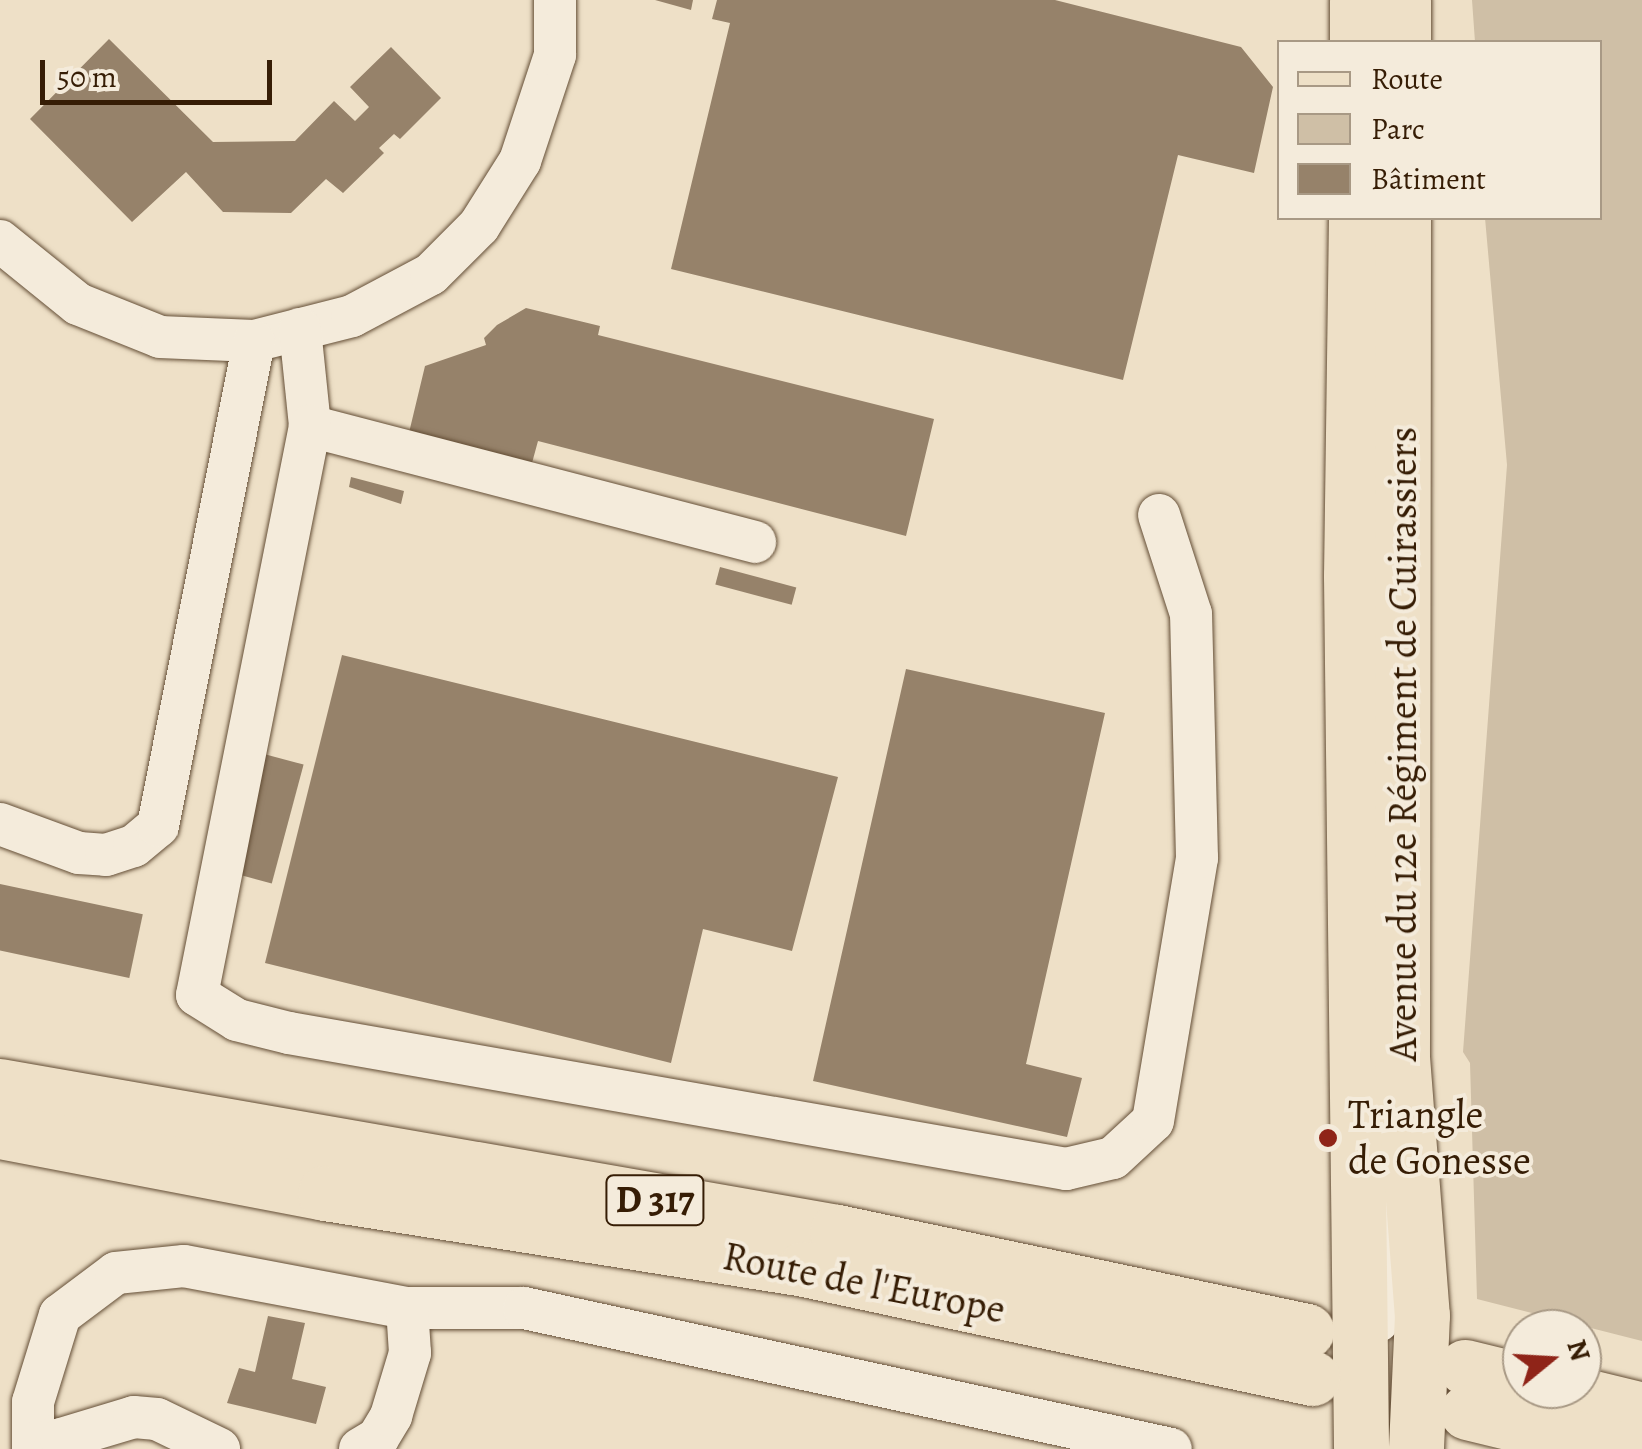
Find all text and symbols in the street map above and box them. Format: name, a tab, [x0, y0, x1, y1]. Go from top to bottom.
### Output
scale bar	[45, 40, 278, 102]
legend	[1277, 40, 1602, 220]
text: 50 m	[57, 57, 117, 97]
text: Route	[1371, 59, 1443, 99]
text: Parc	[1371, 109, 1425, 149]
text: Bâtiment	[1371, 159, 1486, 199]
street label: Avenue du 12e Régiment de Cuirassiers	[1379, 427, 1427, 1061]
place label: Triangle de Gonesse	[1348, 1091, 1531, 1185]
marker: Triangle de Gonesse	[1317, 1127, 1339, 1149]
road number: D 317	[605, 1167, 705, 1233]
street label: Route de l'Europe	[719, 1232, 1009, 1334]
north arrow	[1502, 1309, 1602, 1409]
text: N	[1557, 1335, 1600, 1366]

